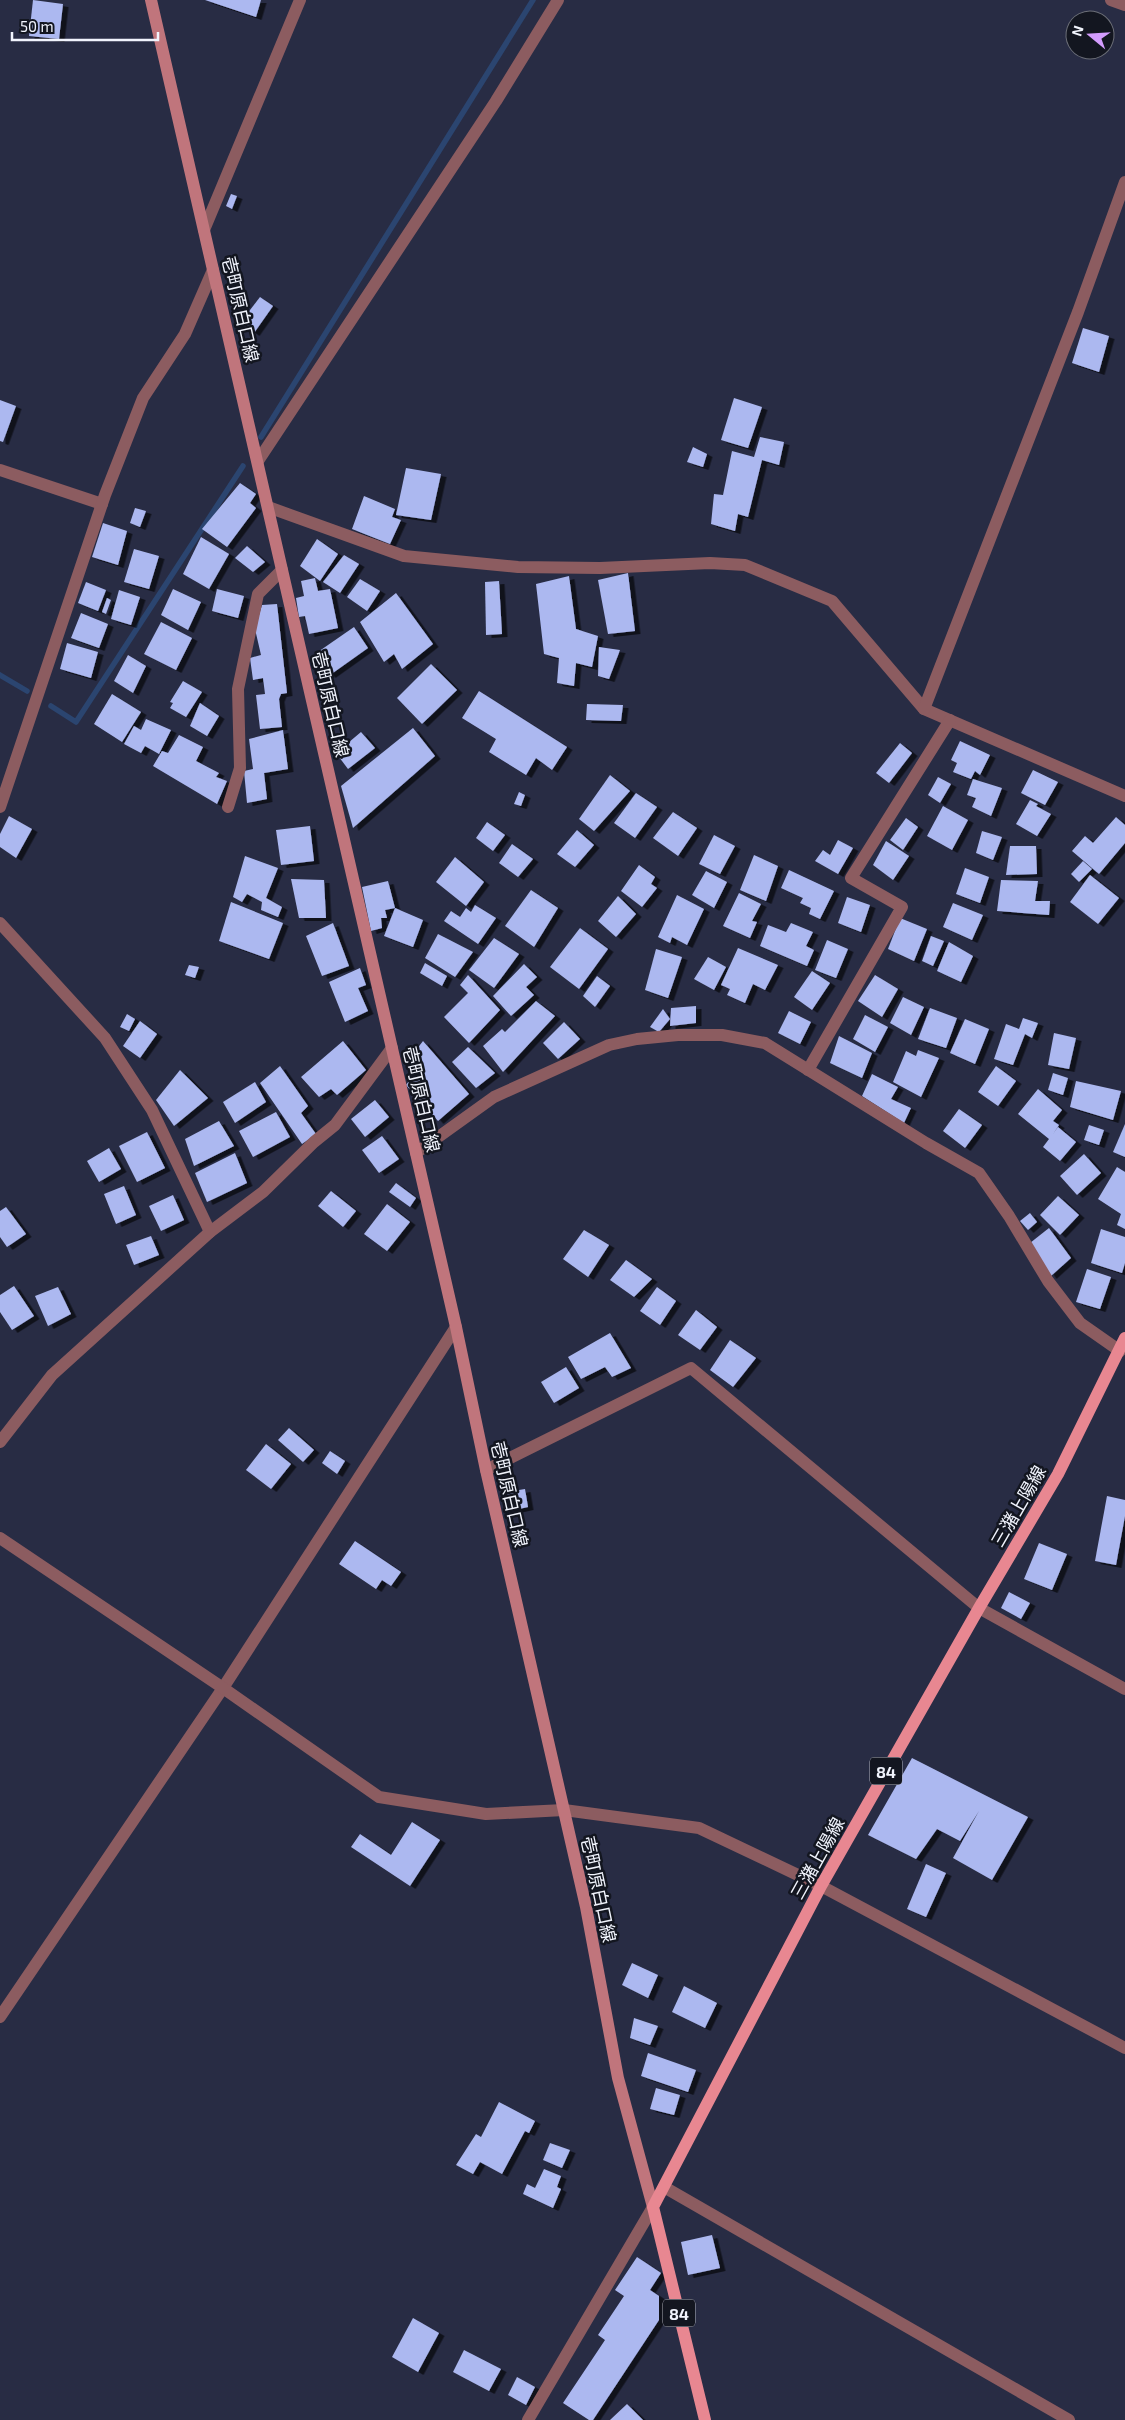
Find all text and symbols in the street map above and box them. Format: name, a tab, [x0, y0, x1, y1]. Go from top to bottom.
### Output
scale bar	[12, 10, 159, 42]
north arrow	[1065, 10, 1115, 60]
text: 50 m	[20, 17, 54, 35]
text: N	[1068, 23, 1087, 38]
street label: 壱町原白口線	[218, 254, 264, 364]
street label: 壱町原白口線	[308, 649, 354, 759]
street label: 壱町原白口線	[399, 1044, 445, 1154]
street label: 壱町原白口線	[487, 1439, 533, 1549]
street label: 三潴上陽線	[986, 1462, 1050, 1550]
road number: 84	[870, 1758, 902, 1784]
street label: 三潴上陽線	[786, 1813, 848, 1903]
street label: 壱町原白口線	[577, 1834, 621, 1944]
road number: 84	[663, 2300, 695, 2326]

